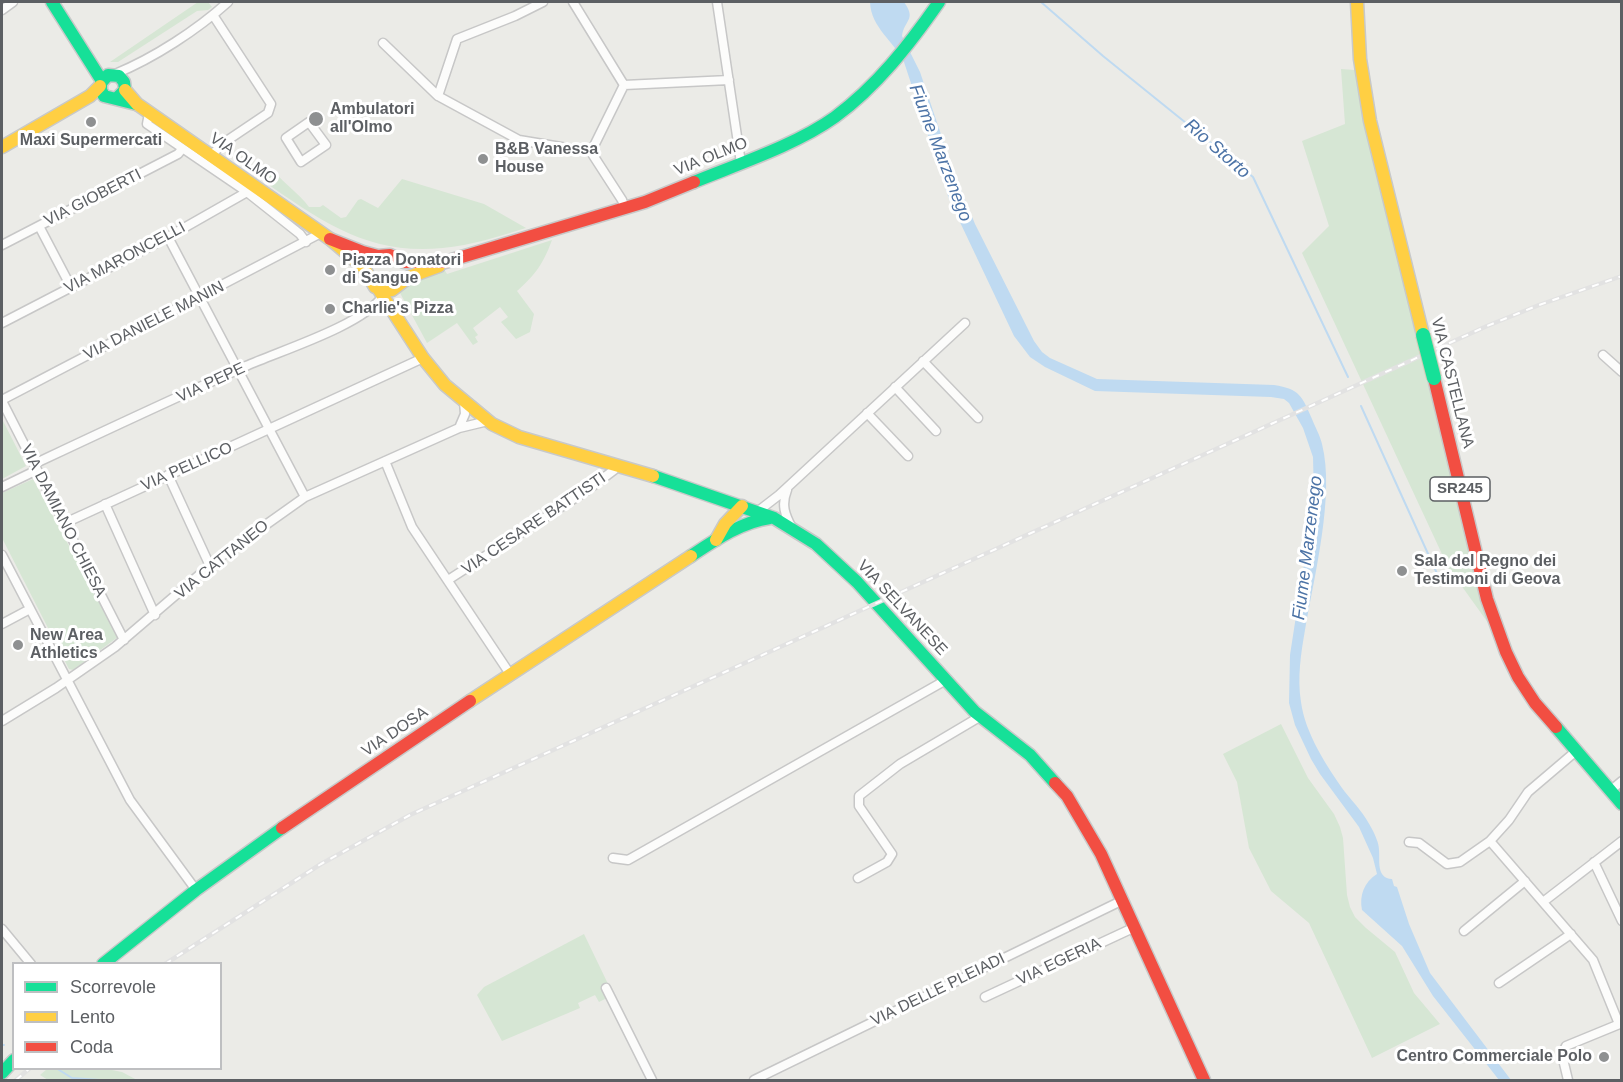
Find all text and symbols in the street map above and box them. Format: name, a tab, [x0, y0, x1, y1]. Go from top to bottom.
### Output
water label: Fiume Marzenego	[904, 81, 976, 225]
place label: Ambulatori all'Olmo	[330, 100, 414, 138]
marker: Ambulatori all'Olmo	[307, 110, 325, 128]
marker: Maxi Supermercati	[84, 115, 98, 129]
water label: Rio Storto	[1180, 115, 1254, 183]
street label: VIA OLMO	[206, 129, 280, 189]
place label: Maxi Supermercati	[20, 131, 162, 151]
street label: VIA OLMO	[672, 134, 750, 180]
place label: B&B Vanessa House	[495, 140, 598, 178]
marker: B&B Vanessa House	[476, 152, 490, 166]
street label: VIA GIOBERTI	[41, 165, 145, 231]
street label: VIA MARONCELLI	[61, 218, 189, 298]
place label: Piazza Donatori di Sangue	[342, 251, 461, 289]
marker: Piazza Donatori di Sangue	[323, 263, 337, 277]
street label: VIA DANIELE MANIN	[81, 277, 227, 365]
place label: Charlie's Pizza	[342, 299, 453, 319]
marker: Charlie's Pizza	[323, 302, 337, 316]
street label: VIA CASTELLANA	[1426, 316, 1478, 450]
street label: VIA PEPE	[174, 359, 248, 407]
street label: VIA PELLICO	[138, 438, 236, 496]
street label: VIA DAMIANO CHIESA	[16, 441, 110, 601]
street label: VIA CESARE BATTISTI	[458, 469, 610, 579]
water label: Fiume Marzenego	[1288, 475, 1328, 621]
road number: SR245	[1430, 477, 1490, 501]
street label: VIA CATTANEO	[171, 516, 273, 604]
place label: Sala del Regno dei Testimoni di Geova	[1414, 552, 1560, 590]
street label: VIA SELVANESE	[853, 556, 951, 660]
marker: Sala del Regno dei Testimoni di Geova	[1395, 564, 1409, 578]
place label: New Area Athletics	[30, 626, 103, 664]
marker: New Area Athletics	[11, 638, 25, 652]
street label: VIA DOSA	[358, 703, 432, 761]
street label: VIA EGERIA	[1014, 934, 1104, 990]
street label: VIA DELLE PLEIADI	[868, 949, 1008, 1031]
legend	[12, 962, 222, 1070]
text: Scorrevole	[70, 977, 156, 997]
text: Lento	[70, 1007, 115, 1027]
text: Coda	[70, 1037, 113, 1057]
place label: Centro Commerciale Polo	[1396, 1047, 1592, 1067]
marker: Centro Commerciale Polo	[1597, 1050, 1611, 1064]

